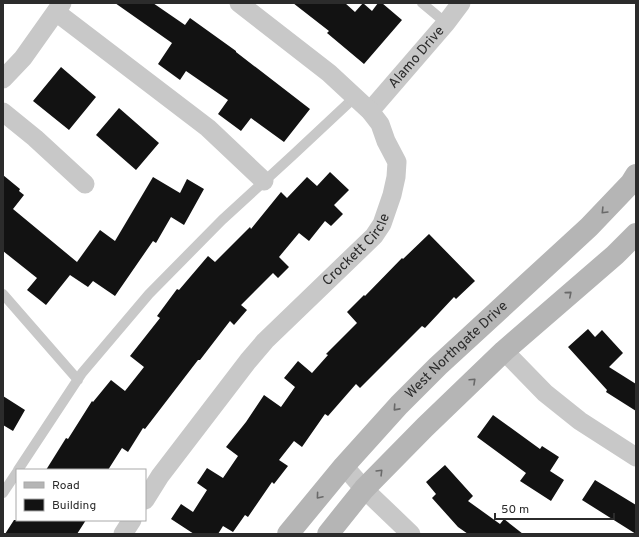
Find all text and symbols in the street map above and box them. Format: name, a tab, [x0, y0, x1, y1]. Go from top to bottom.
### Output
street label: Alamo Drive	[385, 23, 448, 92]
one-way arrow	[601, 206, 609, 214]
street label: Crockett Circle	[319, 211, 393, 290]
one-way arrow	[565, 292, 572, 299]
street label: West Northgate Drive	[402, 297, 511, 402]
one-way arrow	[468, 378, 476, 386]
one-way arrow	[394, 403, 401, 411]
legend	[16, 469, 146, 521]
one-way arrow	[375, 469, 383, 477]
text: Road	[52, 478, 80, 494]
one-way arrow	[317, 491, 324, 499]
scale bar	[495, 495, 614, 521]
text: Building	[52, 498, 96, 514]
text: 50 m	[501, 502, 529, 518]

